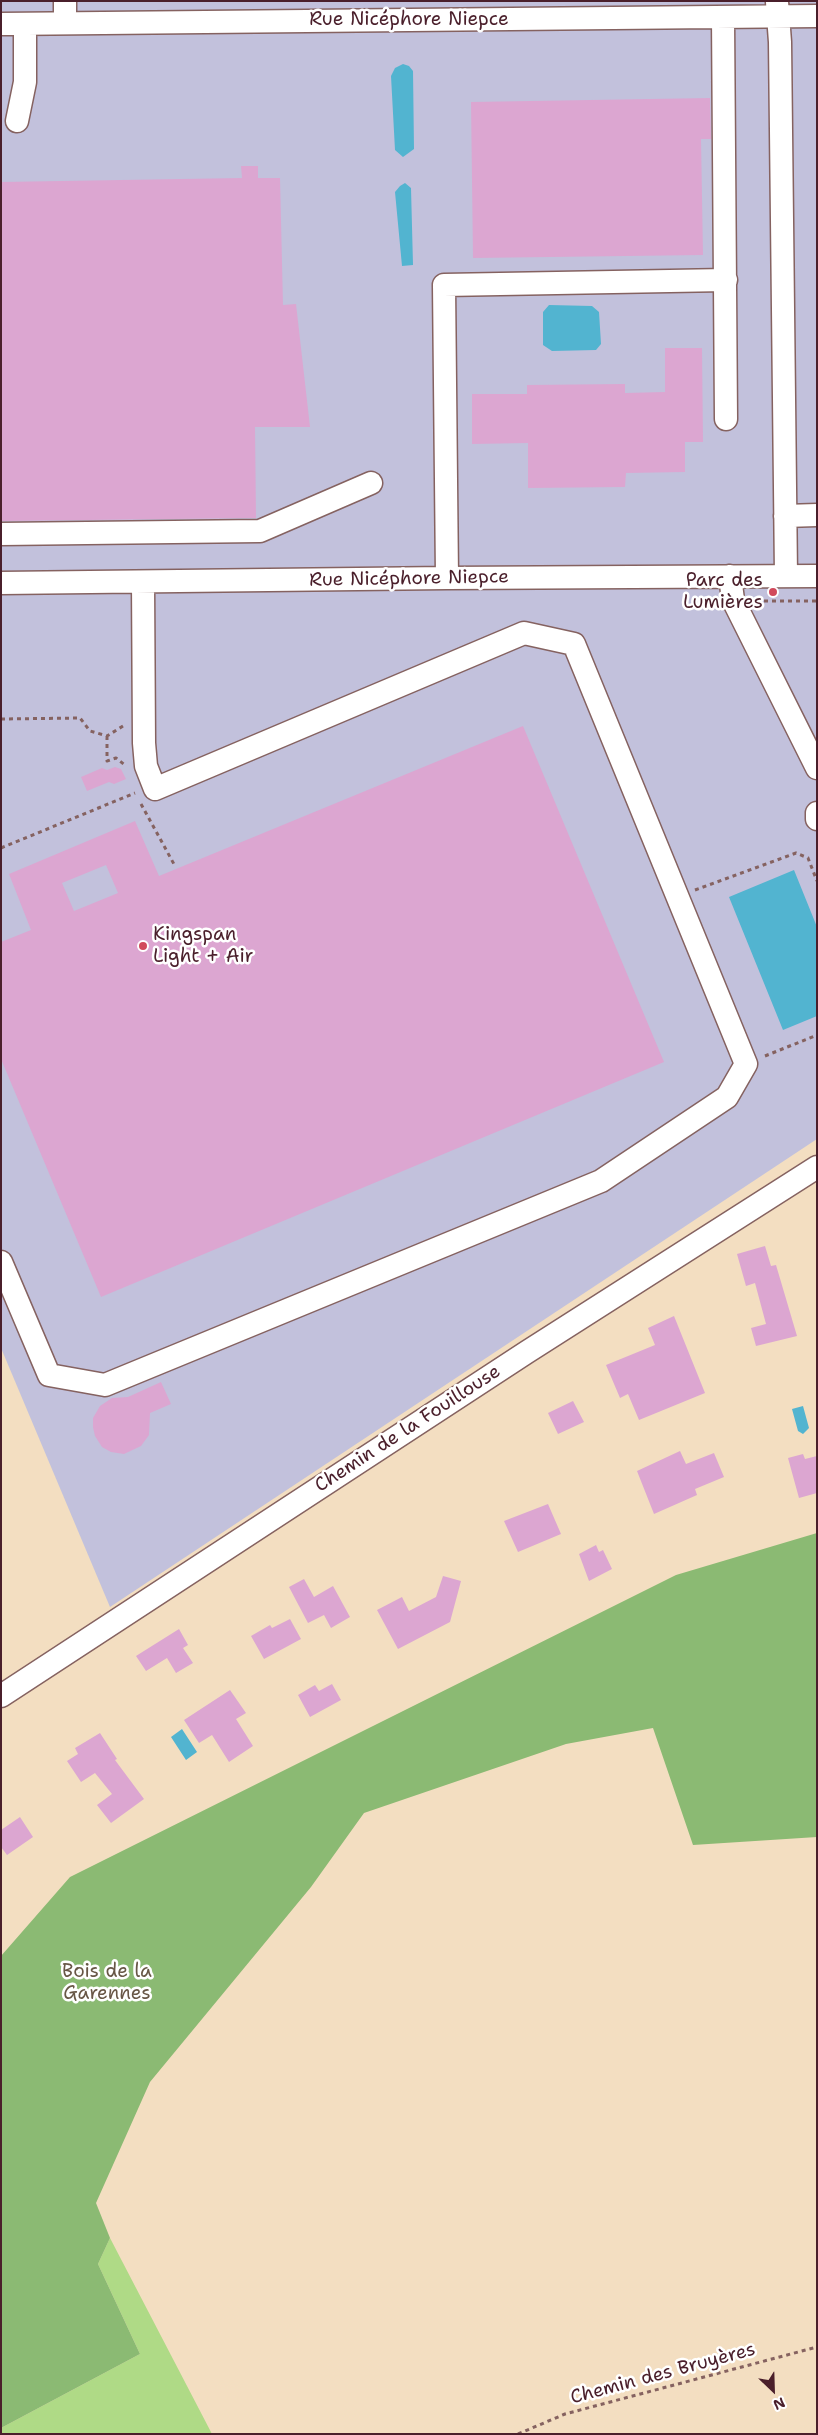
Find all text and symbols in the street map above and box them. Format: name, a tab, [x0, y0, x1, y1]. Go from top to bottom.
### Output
street label: Rue Nicéphore Niepce	[309, 9, 509, 31]
street label: Rue Nicéphore Niepce	[309, 566, 509, 592]
place label: Parc des Lumières	[683, 570, 763, 614]
marker: Parc des Lumières	[767, 586, 779, 598]
place label: Kingspan Light + Air	[153, 924, 253, 968]
marker: Kingspan Light + Air	[137, 940, 149, 952]
street label: Chemin de la Fouillouse	[311, 1360, 505, 1498]
park label: Bois de la Garennes	[62, 1961, 152, 2005]
street label: Chemin des Bruyères	[568, 2338, 758, 2410]
north arrow	[748, 2365, 798, 2415]
text: N	[770, 2393, 788, 2414]

